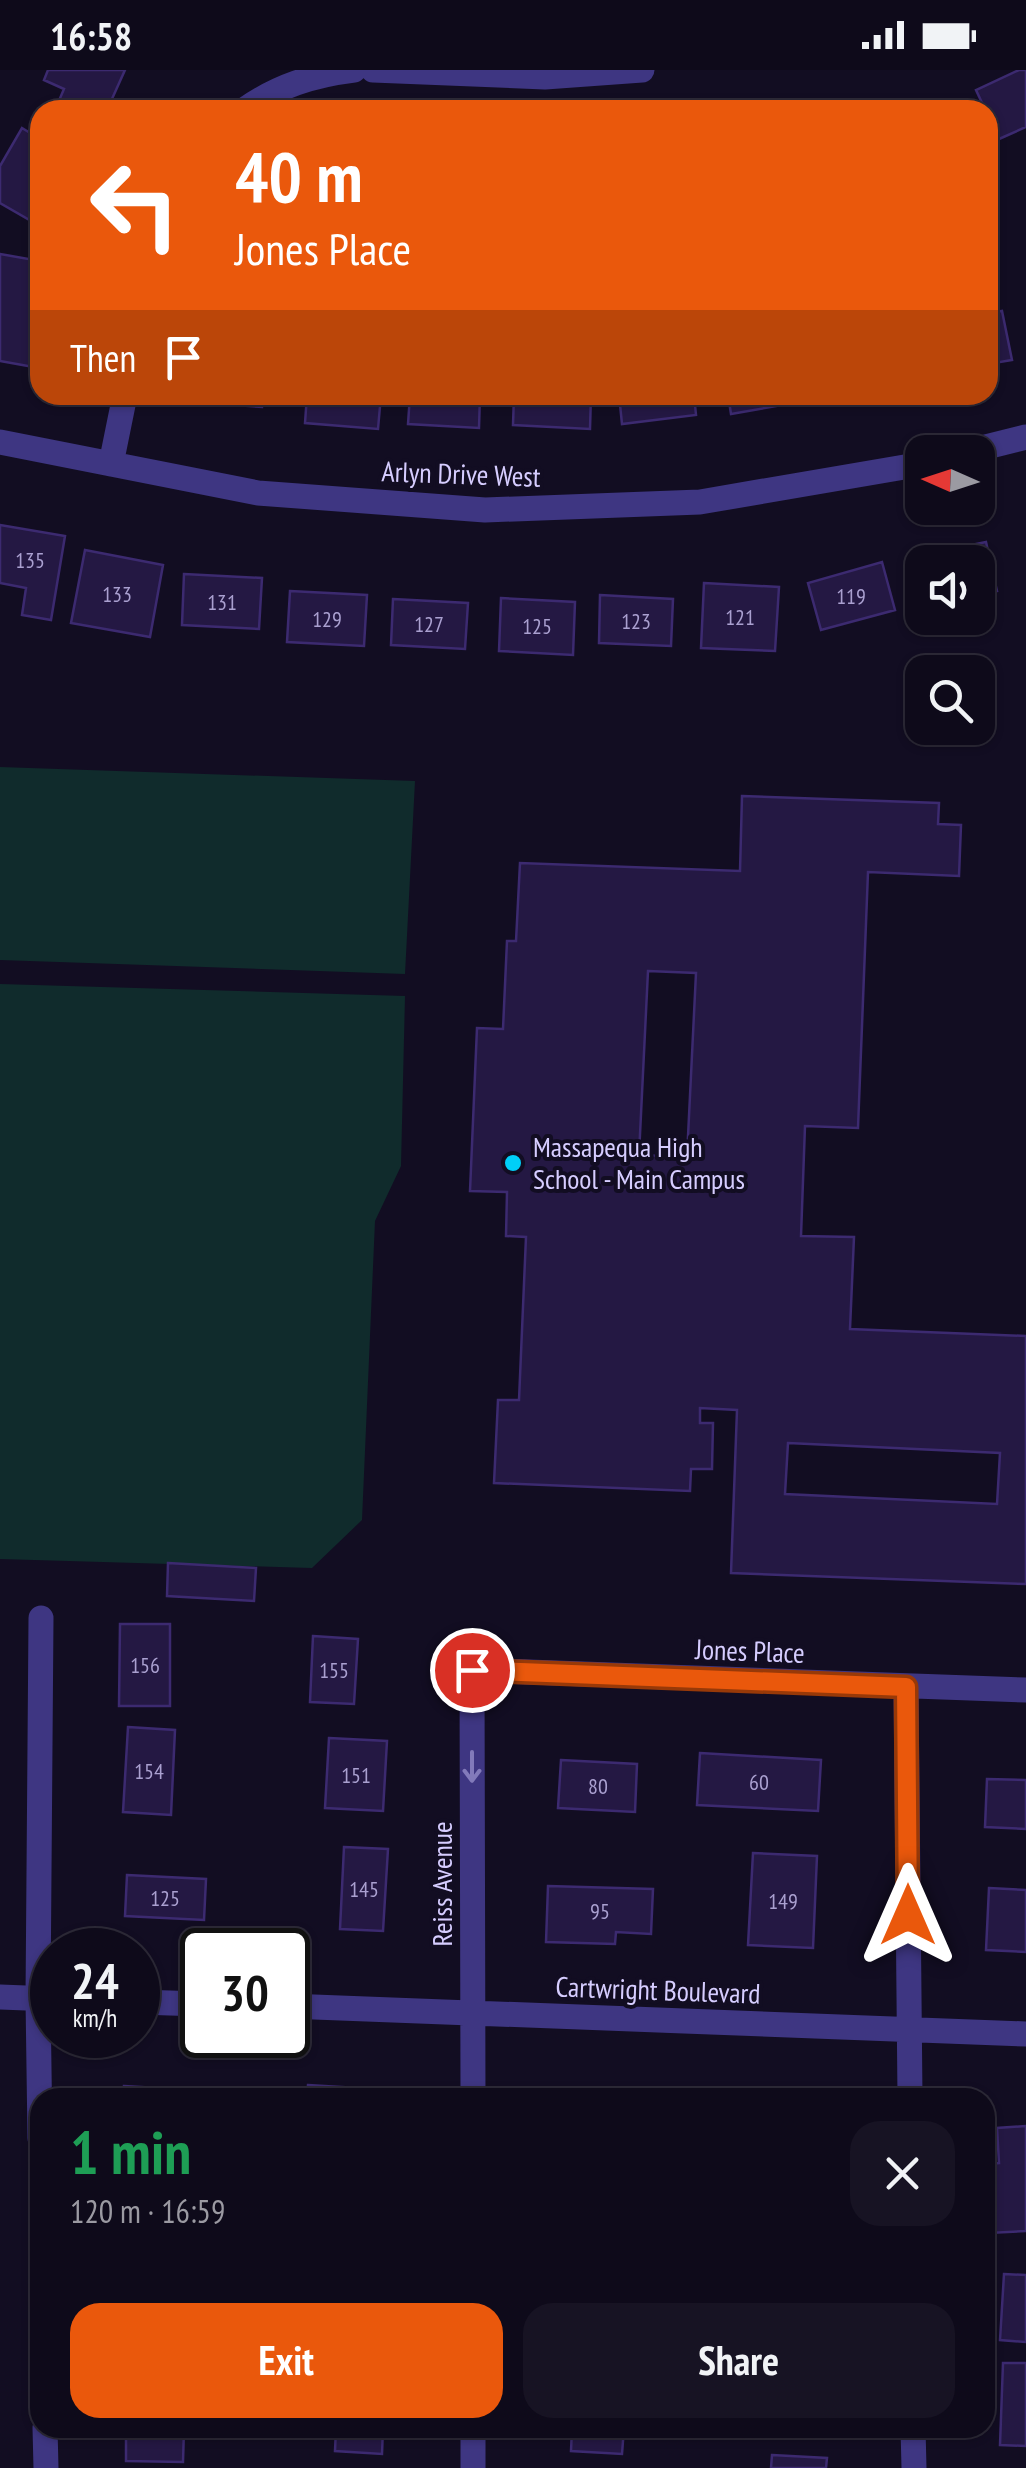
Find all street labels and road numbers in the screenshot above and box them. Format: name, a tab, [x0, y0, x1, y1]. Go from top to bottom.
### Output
street label: Arlyn Drive West	[381, 452, 541, 495]
street label: Jones Place	[694, 1630, 805, 1671]
street label: Reiss Avenue	[423, 1822, 460, 1946]
street label: Cartwright Boulevard	[555, 1967, 761, 2012]

